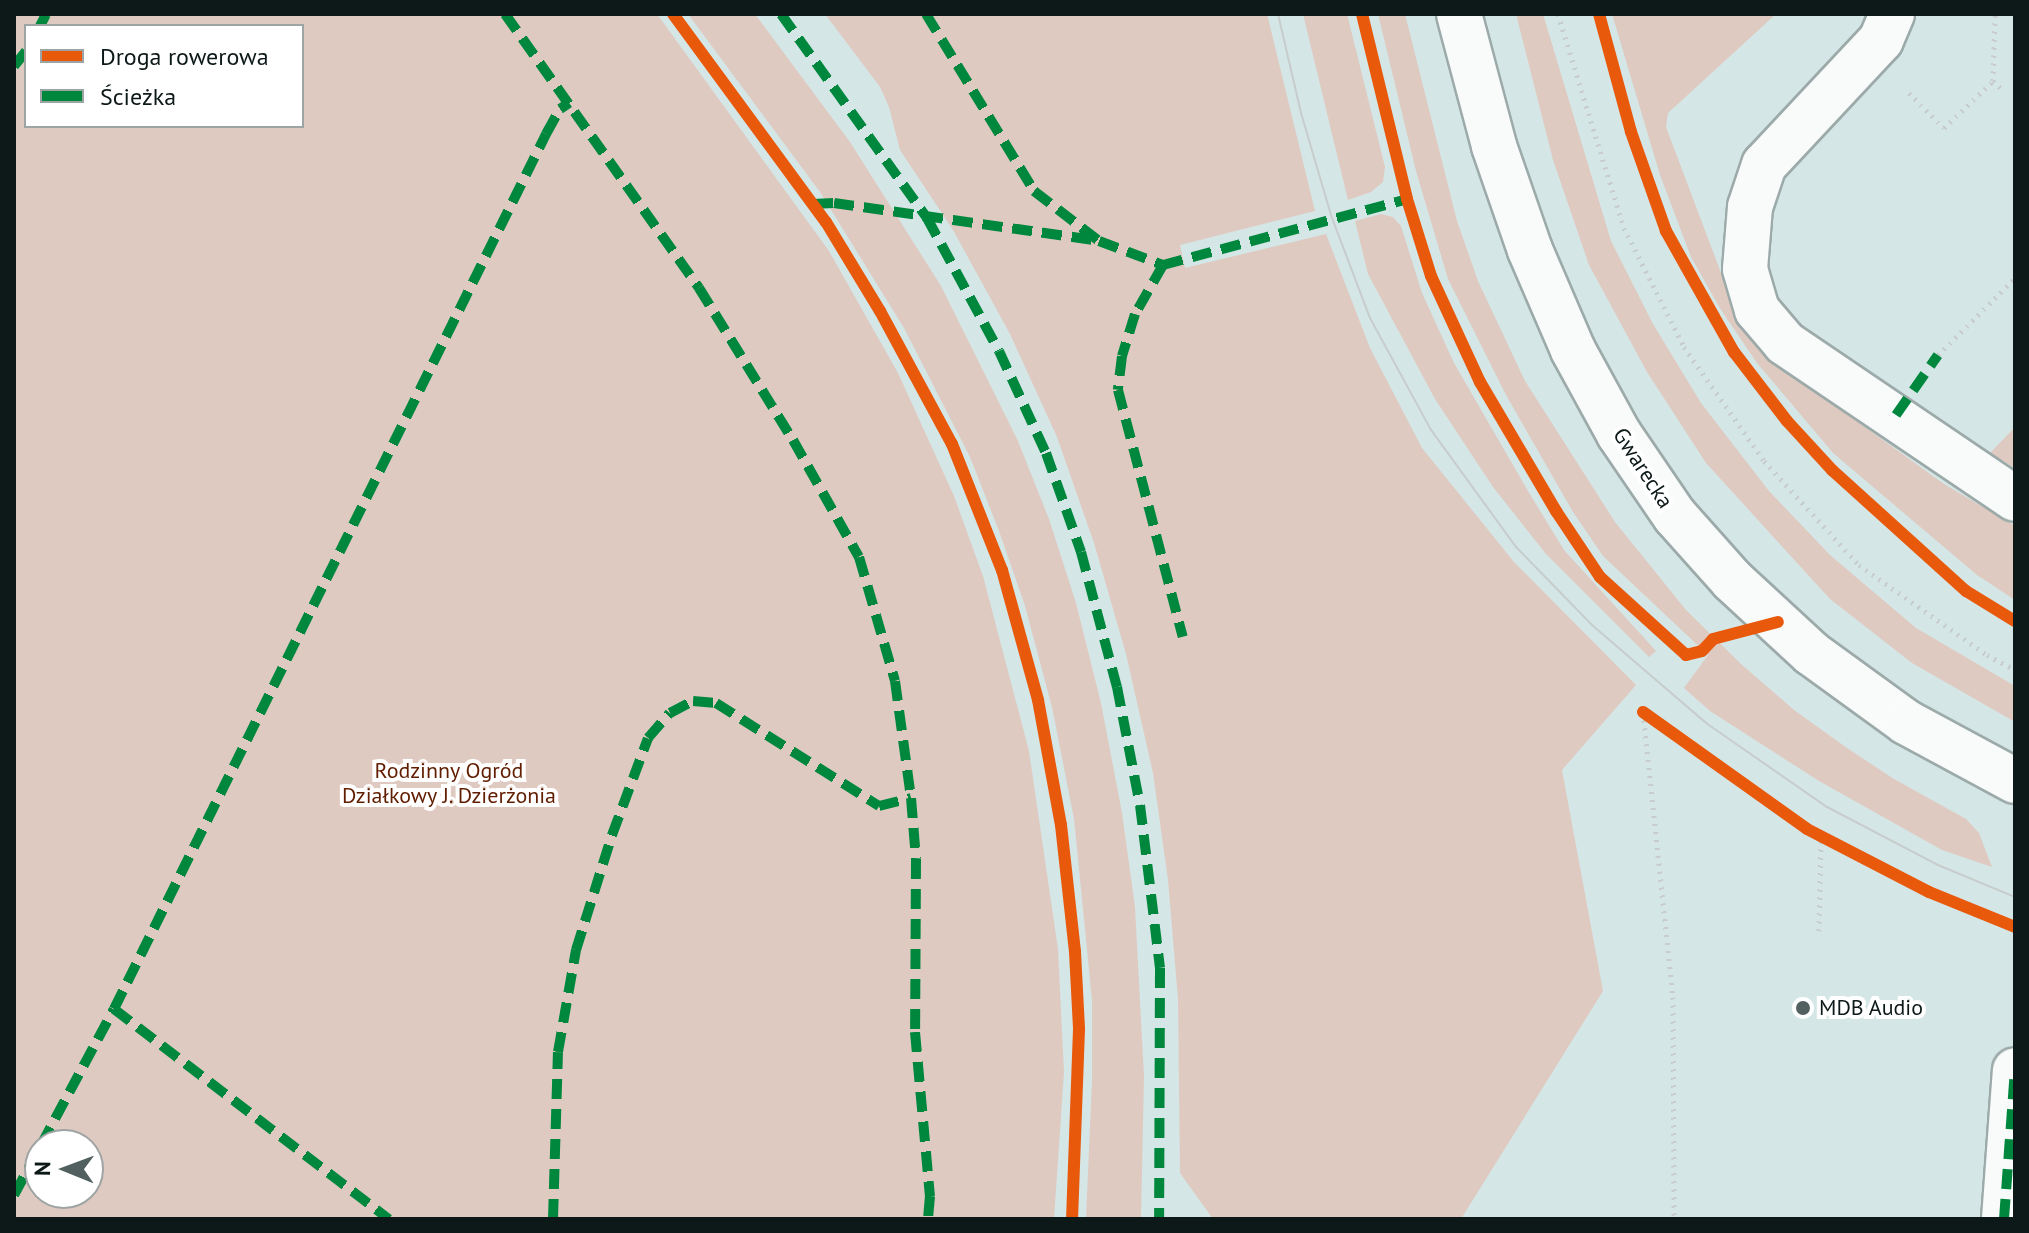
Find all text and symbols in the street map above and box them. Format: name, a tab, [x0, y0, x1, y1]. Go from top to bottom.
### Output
legend	[24, 24, 304, 128]
text: Droga rowerowa	[100, 41, 269, 72]
text: Ścieżka	[100, 81, 176, 112]
street label: Gwarecka	[1607, 423, 1679, 513]
park label: Rodzinny Ogród Działkowy J. Dzierżonia	[341, 757, 557, 808]
place label: MDB Audio	[1819, 995, 1924, 1021]
marker: MDB Audio	[1794, 999, 1812, 1017]
north arrow	[24, 1129, 104, 1209]
text: N	[28, 1161, 56, 1176]

